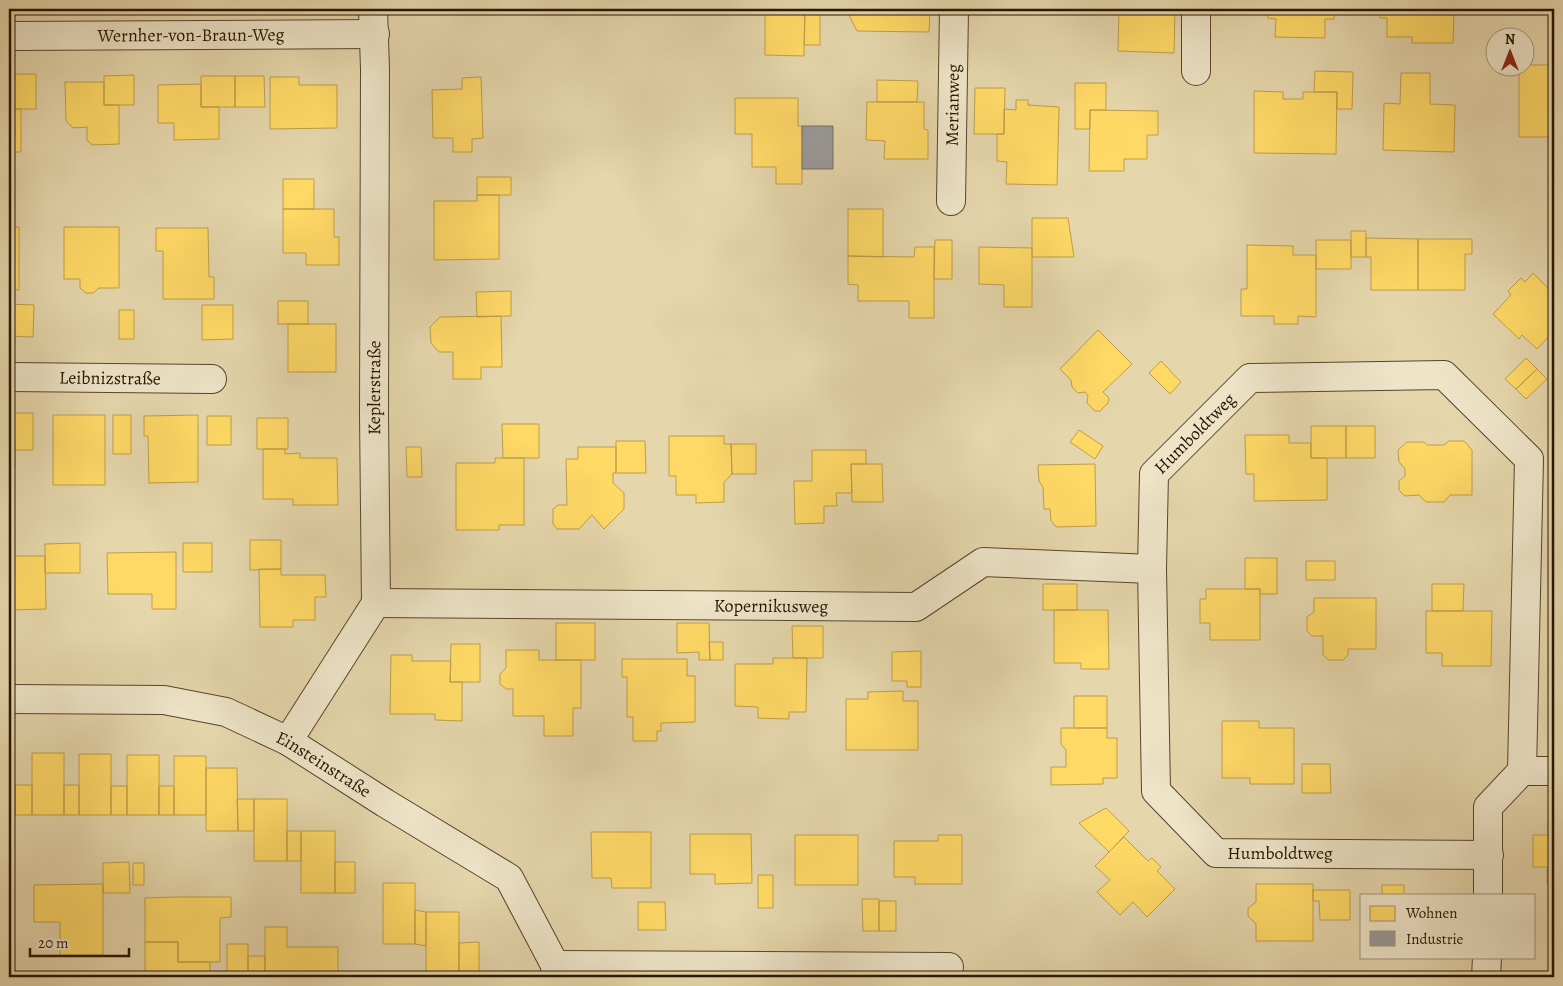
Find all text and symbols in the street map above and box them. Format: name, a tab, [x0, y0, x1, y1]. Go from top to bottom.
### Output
street label: Wernher-von-Braun-Weg	[96, 22, 285, 48]
north arrow	[1486, 28, 1536, 78]
text: N	[1505, 30, 1515, 49]
street label: Merianweg	[940, 64, 965, 146]
street label: Keplerstraße	[362, 340, 386, 435]
street label: Leibnizstraße	[59, 365, 161, 390]
street label: Humboldtweg	[1149, 387, 1241, 479]
street label: Kopernikusweg	[714, 594, 828, 618]
street label: Einsteinstraße	[272, 725, 376, 803]
street label: Humboldtweg	[1227, 841, 1333, 865]
legend	[1360, 894, 1536, 958]
text: Wohnen	[1405, 903, 1458, 923]
scale bar	[30, 926, 129, 958]
text: Industrie	[1406, 929, 1464, 949]
text: 20 m	[38, 933, 69, 953]

